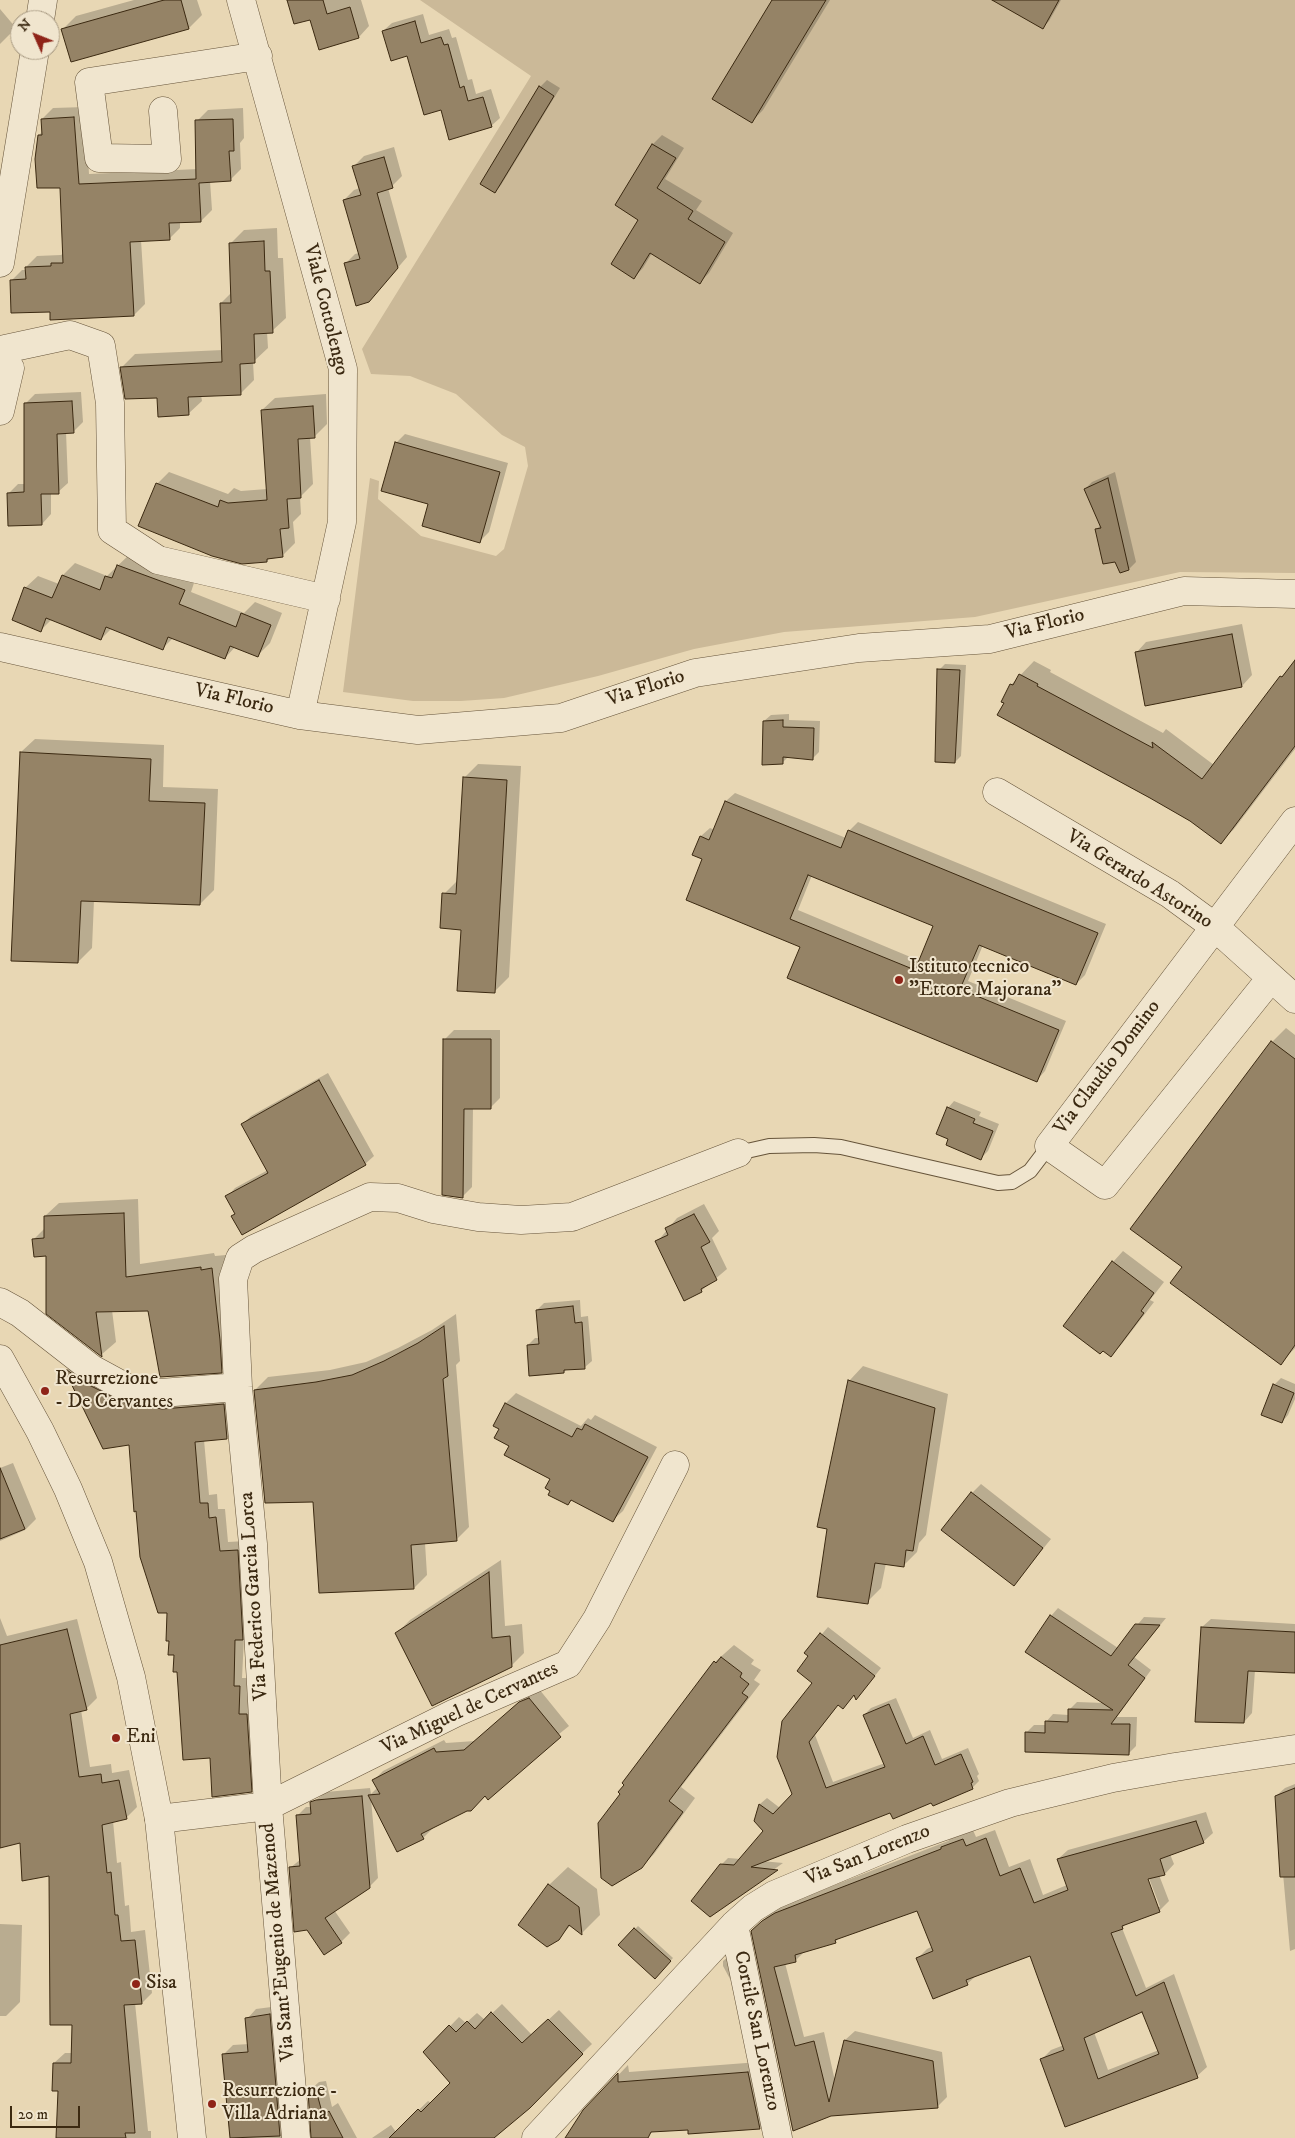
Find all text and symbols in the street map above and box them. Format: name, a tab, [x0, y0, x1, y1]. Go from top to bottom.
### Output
north arrow	[10, 10, 60, 60]
text: N	[14, 15, 35, 36]
street label: Viale Cottolengo	[297, 242, 353, 378]
street label: Via Florio	[1003, 604, 1087, 646]
street label: Via Florio	[604, 665, 688, 713]
street label: Via Florio	[192, 679, 276, 721]
street label: Via Gerardo Astorino	[1061, 825, 1217, 935]
place label: Istituto tecnico "Ettore Majorana"	[909, 956, 1061, 1003]
marker: Istituto tecnico "Ettore Majorana"	[893, 974, 905, 986]
street label: Via Claudio Domino	[1050, 996, 1166, 1140]
place label: Resurrezione - De Cervantes	[55, 1368, 173, 1415]
marker: Resurrezione - De Cervantes	[39, 1385, 51, 1397]
street label: Via Federico Garcia Lorca	[236, 1491, 274, 1701]
street label: Via Miguel de Cervantes	[378, 1657, 562, 1761]
place label: Eni	[126, 1726, 156, 1750]
marker: Eni	[110, 1732, 122, 1744]
street label: Via San Lorenzo	[802, 1820, 934, 1892]
street label: Via Sant'Eugenio de Mazenod	[257, 1822, 301, 2062]
street label: Cortile San Lorenzo	[727, 1949, 785, 2113]
place label: Sisa	[146, 1972, 177, 1996]
marker: Sisa	[130, 1978, 142, 1990]
place label: Resurrezione - Villa Adriana	[222, 2080, 338, 2127]
scale bar	[12, 2096, 82, 2128]
marker: Resurrezione - Villa Adriana	[206, 2098, 218, 2110]
text: 20 m	[18, 2105, 48, 2124]

